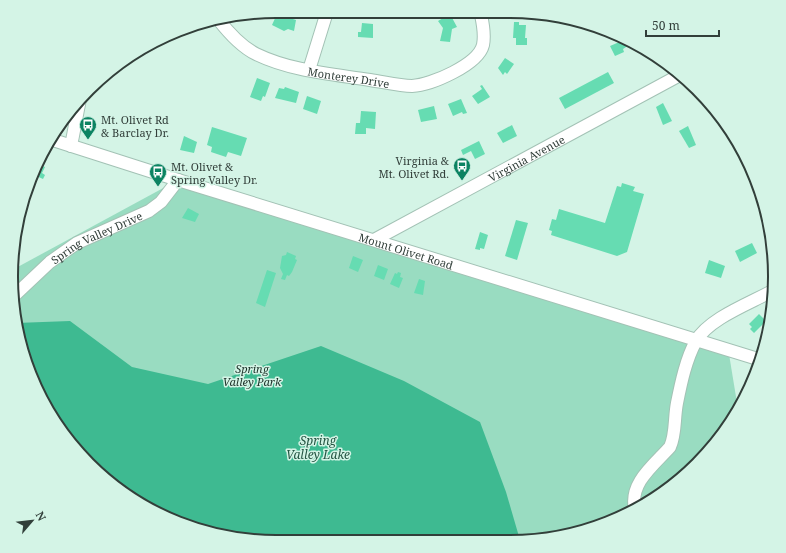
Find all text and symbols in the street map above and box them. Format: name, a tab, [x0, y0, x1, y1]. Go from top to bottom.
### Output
scale bar	[646, 12, 719, 38]
text: 50 m	[652, 17, 680, 34]
street label: Monterey Drive	[307, 63, 391, 91]
place label: Mt. Olivet Rd & Barclay Dr.	[101, 112, 169, 140]
bus stop icon: Mt. Olivet Rd & Barclay Dr.	[78, 115, 98, 140]
street label: Virginia Avenue	[485, 131, 567, 185]
place label: Virginia & Mt. Olivet Rd.	[378, 153, 450, 181]
bus stop icon: Virginia & Mt. Olivet Rd.	[452, 156, 472, 181]
place label: Mt. Olivet & Spring Valley Dr.	[171, 159, 258, 187]
bus stop icon: Mt. Olivet & Spring Valley Dr.	[148, 162, 168, 187]
street label: Spring Valley Drive	[48, 207, 145, 267]
street label: Mount Olivet Road	[357, 229, 455, 272]
park label: Spring Valley Park	[223, 361, 282, 389]
water label: Spring Valley Lake	[286, 432, 350, 463]
north arrow	[12, 501, 52, 541]
text: N	[33, 509, 50, 524]

